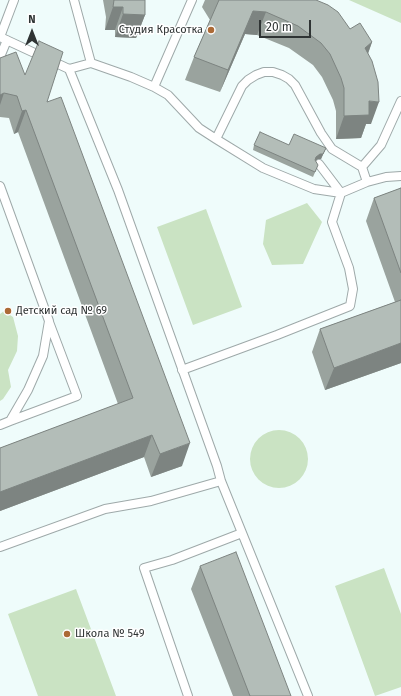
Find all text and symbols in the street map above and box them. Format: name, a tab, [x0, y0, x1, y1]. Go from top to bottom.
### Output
north arrow	[12, 12, 52, 52]
scale bar	[261, 12, 313, 38]
text: N	[28, 13, 36, 26]
text: 20 m	[266, 20, 292, 34]
place label: Студия Красотка	[119, 23, 203, 37]
marker: Студия Красотка	[206, 25, 216, 35]
place label: Детский сад № 69	[16, 304, 107, 318]
marker: Детский сад № 69	[3, 306, 13, 316]
place label: Школа № 549	[75, 627, 145, 641]
marker: Школа № 549	[62, 629, 72, 639]

